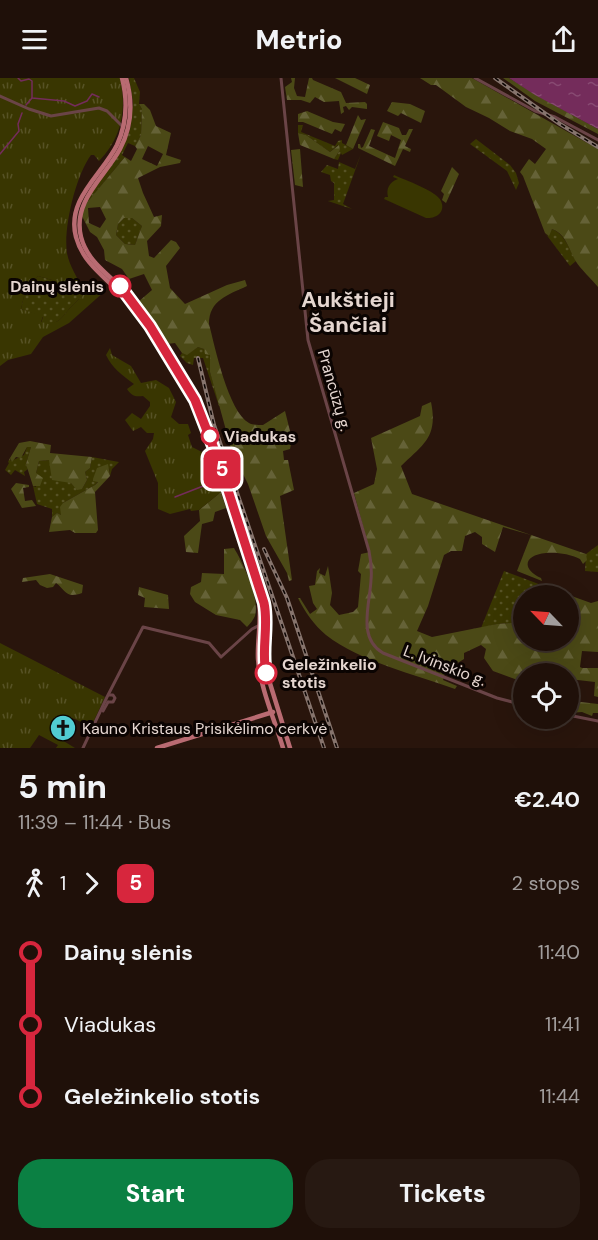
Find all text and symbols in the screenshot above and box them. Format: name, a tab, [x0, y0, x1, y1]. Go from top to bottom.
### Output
text: Metrio	[255, 22, 343, 57]
icon: menu	[18, 23, 51, 56]
icon: share	[547, 23, 580, 56]
marker: Dainų slėnis	[109, 275, 131, 297]
place label: Dainų slėnis	[10, 276, 104, 297]
district label: Aukštieji Šančiai	[301, 285, 395, 339]
street label: Prancūzų g.	[313, 347, 356, 434]
place label: Viadukas	[224, 426, 296, 447]
marker: Viadukas	[201, 427, 219, 445]
line badge: 5	[202, 450, 242, 488]
text: 5	[215, 455, 229, 483]
north arrow	[513, 585, 579, 651]
map controls	[513, 585, 579, 729]
street label: L. Ivinskio g.	[401, 640, 489, 691]
place label: Geležinkelio stotis	[282, 654, 377, 693]
marker: Geležinkelio stotis	[255, 662, 277, 684]
button: locate	[513, 663, 579, 729]
church icon: Kauno Kristaus Prisikėlimo cerkvė	[48, 713, 78, 743]
place label: Kauno Kristaus Prisikėlimo cerkvė	[82, 718, 327, 739]
text: 5 min	[18, 765, 107, 808]
text: €2.40	[515, 785, 580, 814]
text: 11:39 – 11:44 · Bus	[18, 809, 171, 835]
icon: walk	[18, 867, 51, 900]
icon: forward	[75, 867, 108, 900]
text: 5	[129, 869, 142, 897]
text: 1	[60, 870, 66, 896]
text: 2 stops	[512, 870, 580, 896]
text: Dainų slėnis	[64, 938, 193, 967]
text: 11:40	[538, 939, 580, 965]
text: Viadukas	[64, 1010, 156, 1039]
text: 11:41	[545, 1011, 580, 1037]
text: Geležinkelio stotis	[64, 1082, 260, 1111]
text: 11:44	[539, 1083, 580, 1109]
button: Start	[18, 1159, 293, 1228]
button: Tickets	[305, 1159, 580, 1228]

